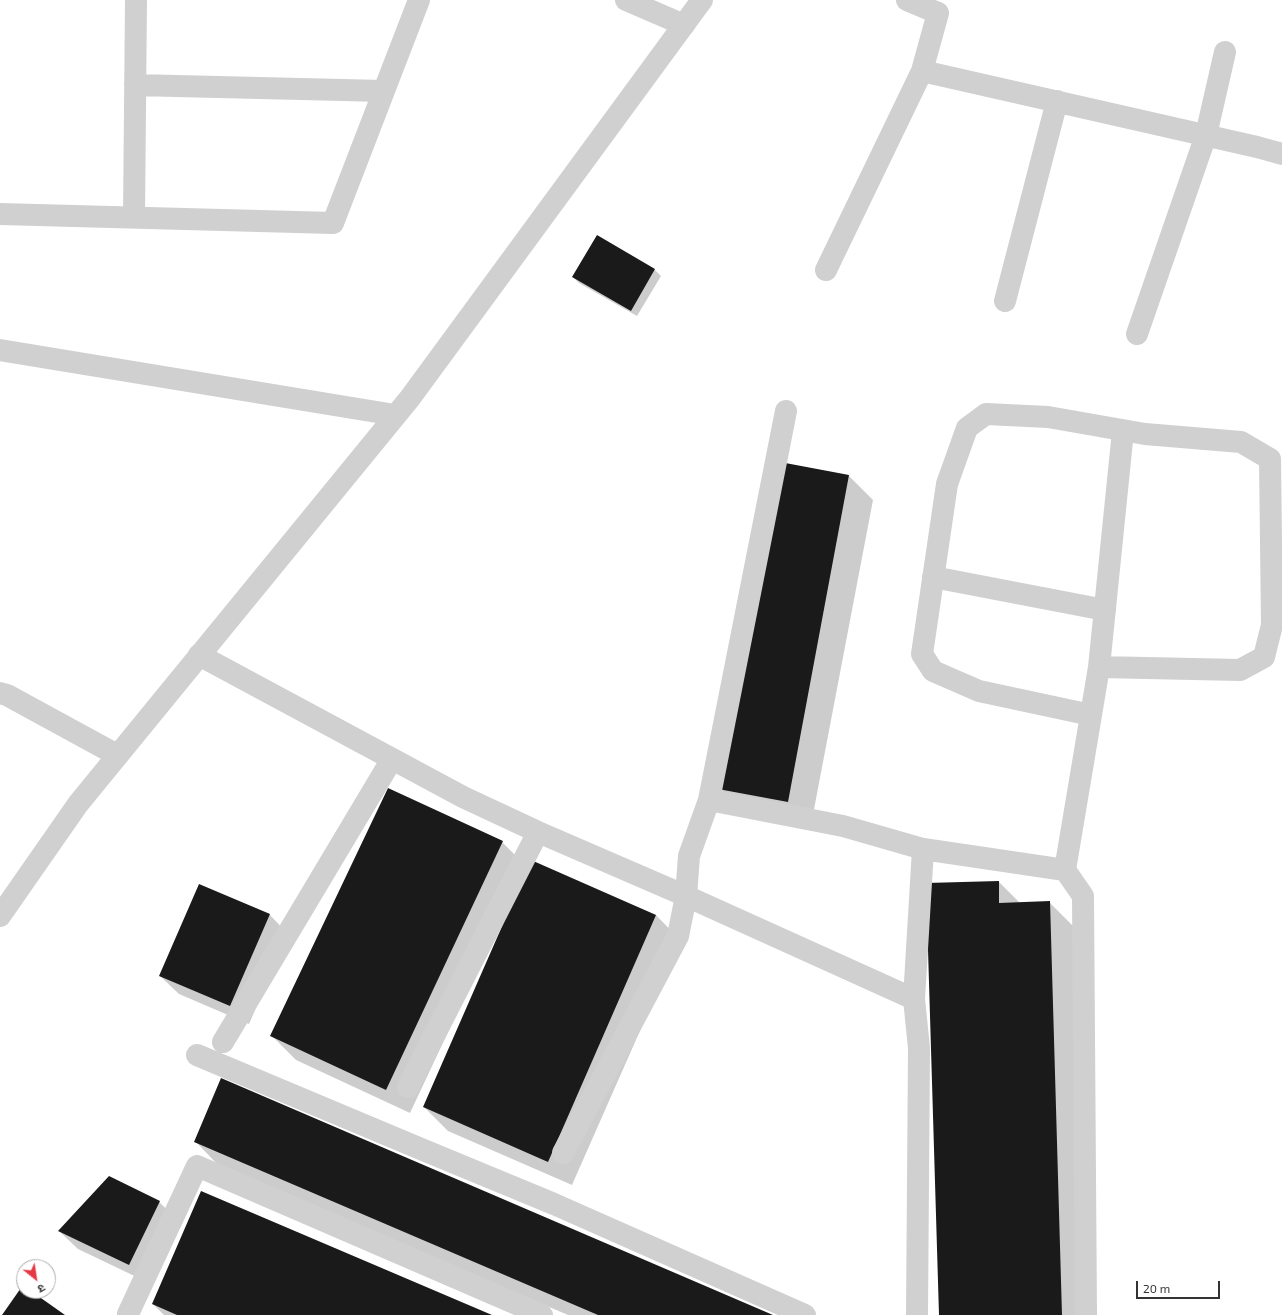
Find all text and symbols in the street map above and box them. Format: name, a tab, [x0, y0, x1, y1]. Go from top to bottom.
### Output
north arrow	[16, 1259, 56, 1299]
scale bar	[1138, 1273, 1222, 1299]
text: 20 m	[1143, 1281, 1170, 1295]
text: उ	[36, 1282, 48, 1296]

